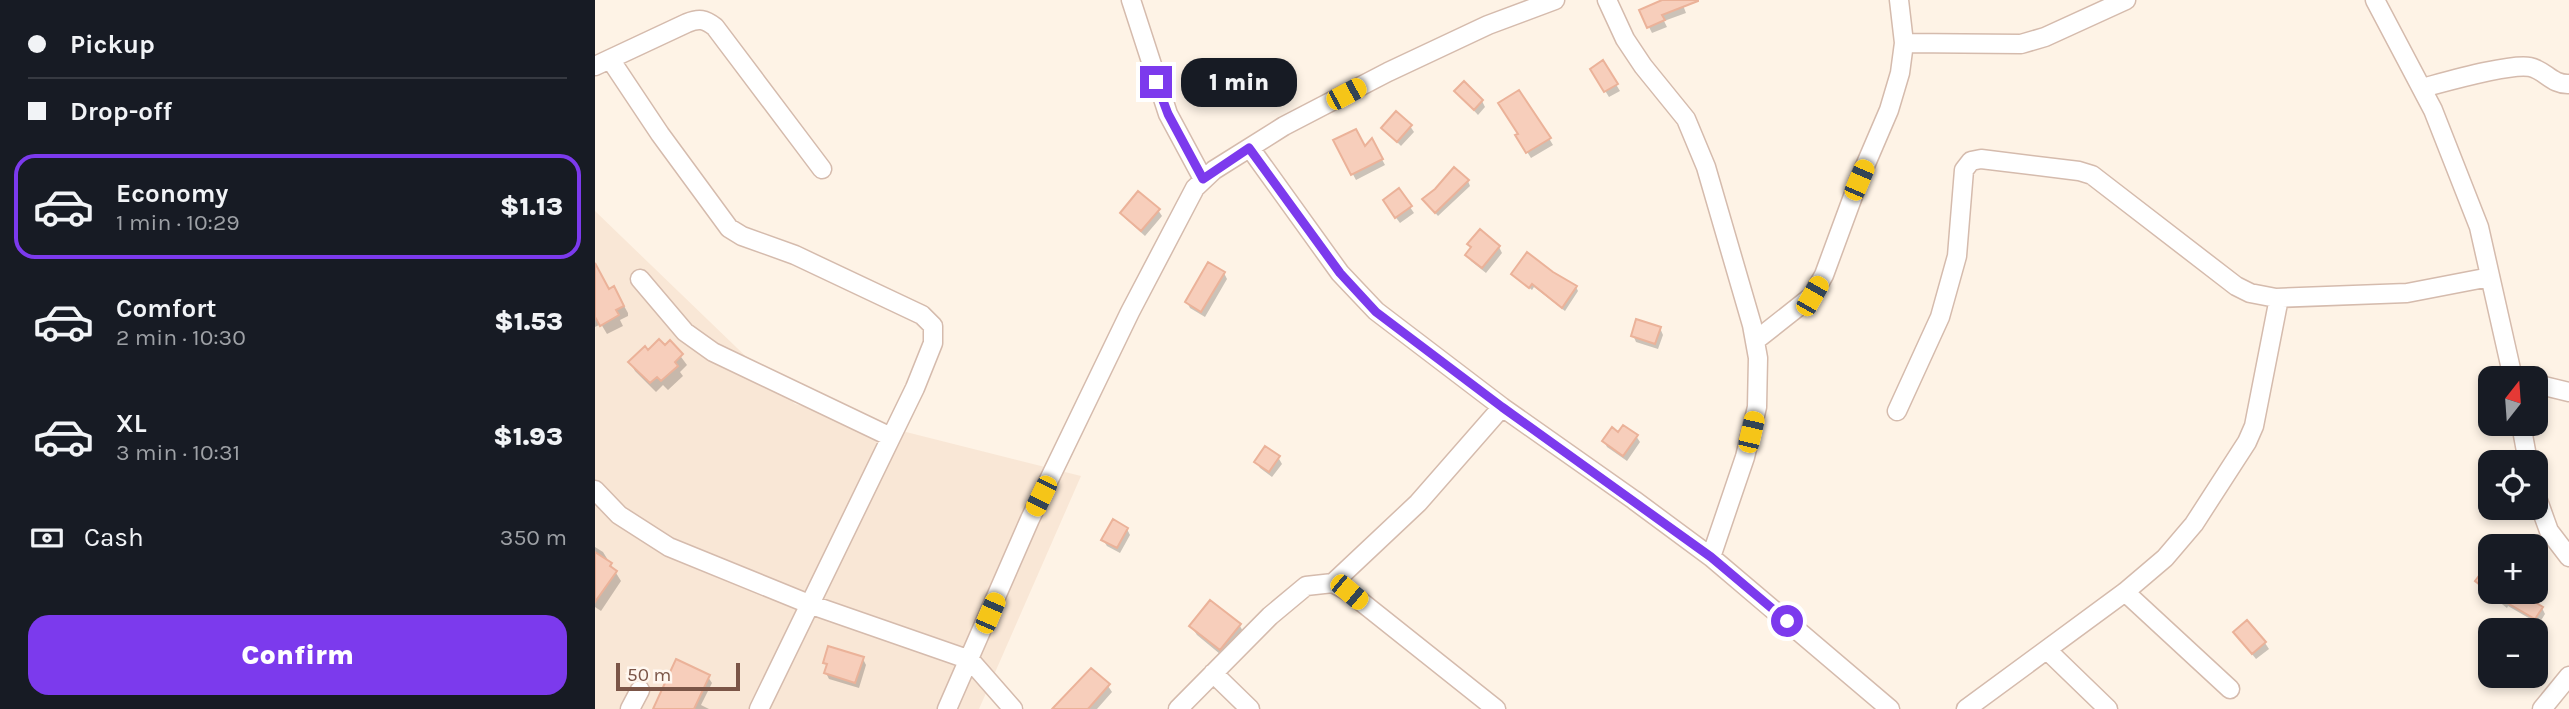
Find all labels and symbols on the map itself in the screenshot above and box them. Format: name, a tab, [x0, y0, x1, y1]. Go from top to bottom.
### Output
callout: 1 min	[1181, 57, 1296, 106]
route end	[1140, 66, 1172, 98]
car	[1323, 75, 1370, 113]
car	[1842, 157, 1877, 203]
car	[1793, 273, 1832, 319]
north arrow	[2478, 366, 2548, 436]
car	[1737, 409, 1766, 455]
car	[1023, 473, 1060, 519]
car	[1327, 570, 1372, 614]
car	[973, 590, 1008, 636]
route start	[1771, 605, 1803, 637]
scale bar	[616, 660, 740, 692]

